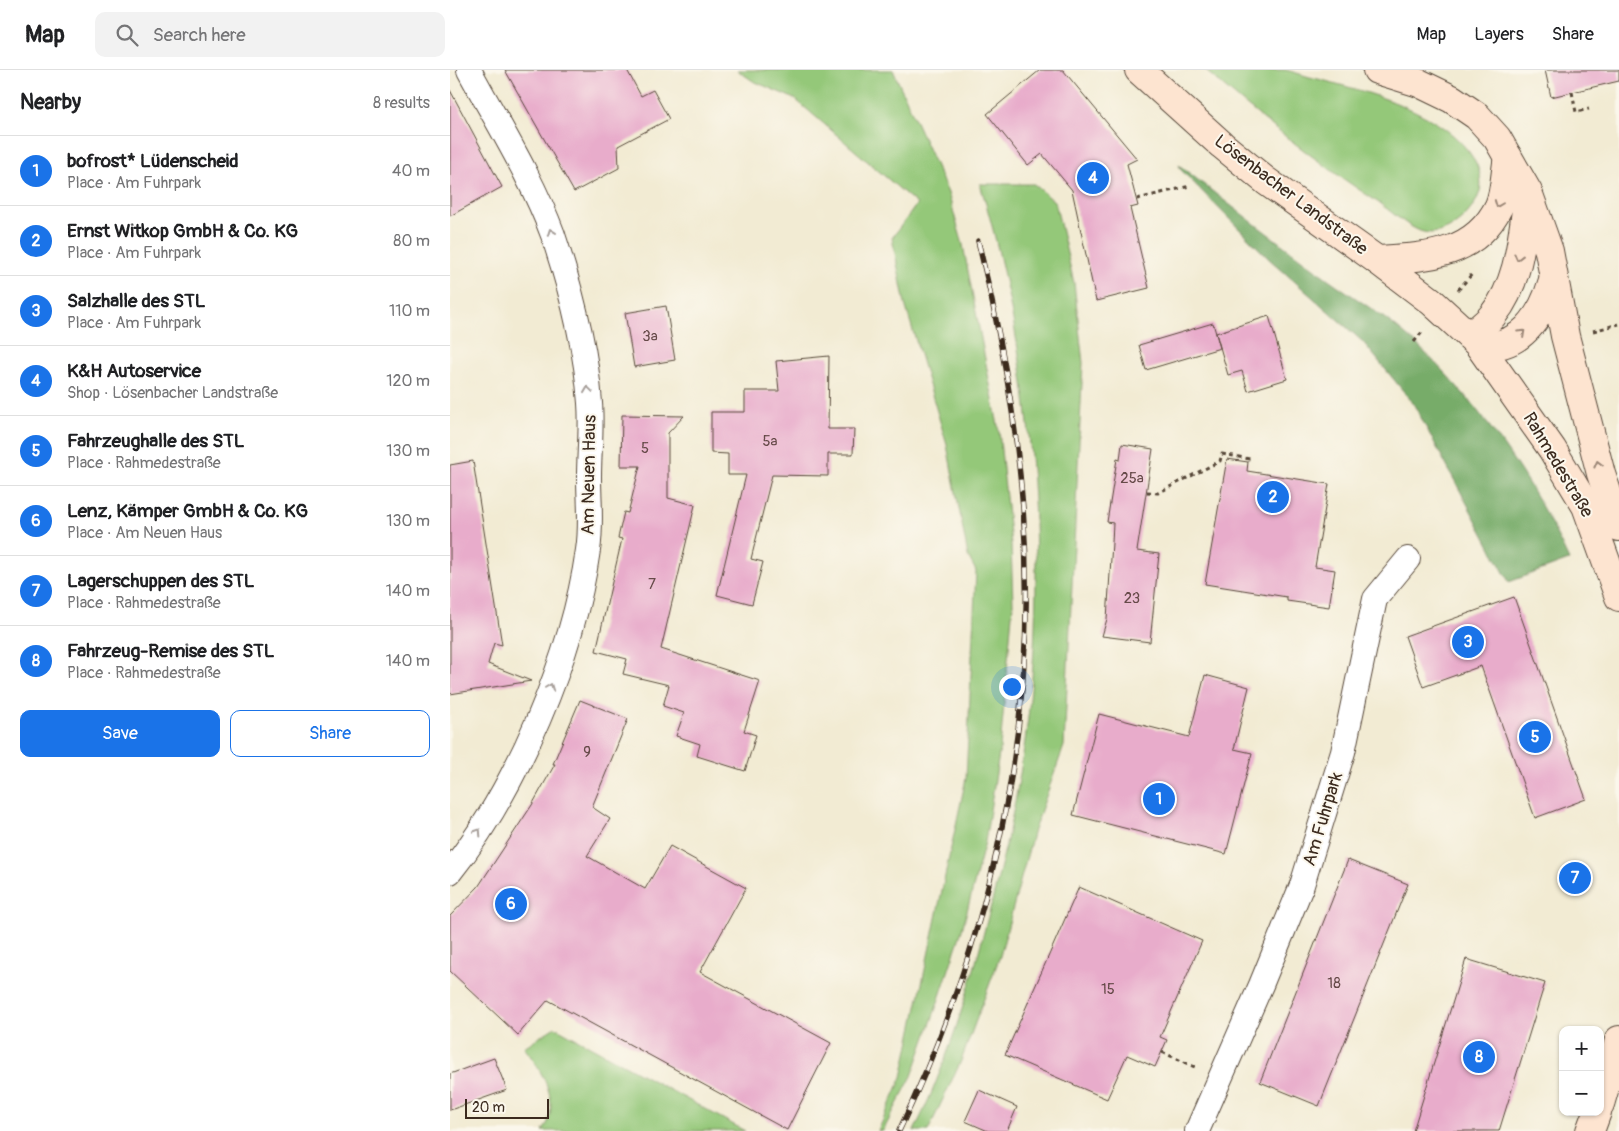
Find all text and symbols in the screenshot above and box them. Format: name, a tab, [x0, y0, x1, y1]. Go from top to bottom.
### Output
search box	[95, 12, 445, 57]
text: Map	[25, 20, 65, 49]
icon: search	[113, 21, 141, 49]
text: Search here	[153, 23, 246, 47]
text: Map	[1417, 23, 1446, 46]
text: Layers	[1474, 23, 1524, 46]
text: Share	[1552, 23, 1594, 46]
text: Nearby	[20, 89, 81, 116]
text: 8 results	[373, 93, 430, 113]
street label: Lösenbacher Landstraße	[1210, 130, 1372, 260]
text: bofrost* Lüdenscheid	[67, 149, 238, 173]
pin: 4	[1077, 159, 1109, 197]
text: 1	[33, 161, 39, 181]
text: 40 m	[392, 161, 430, 181]
text: Place · Am Fuhrpark	[67, 173, 201, 193]
one-way arrow	[1494, 199, 1504, 208]
text: Ernst Witkop GmbH & Co. KG	[67, 219, 298, 243]
one-way arrow	[547, 229, 557, 237]
text: 2	[32, 231, 40, 251]
text: 80 m	[393, 231, 430, 251]
text: Place · Am Fuhrpark	[67, 243, 201, 263]
one-way arrow	[1513, 253, 1523, 261]
text: Salzhalle des STL	[67, 289, 205, 313]
text: 3	[32, 301, 40, 321]
text: 110 m	[389, 301, 430, 321]
text: Place · Am Fuhrpark	[67, 313, 201, 333]
house number: 3a	[642, 327, 658, 346]
one-way arrow	[1517, 329, 1526, 338]
text: K&H Autoservice	[67, 359, 201, 383]
text: 4	[31, 371, 41, 391]
text: 120 m	[386, 371, 430, 391]
text: Shop · Lösenbacher Landstraße	[67, 383, 278, 403]
one-way arrow	[583, 386, 594, 394]
street label: Rahmedestraße	[1518, 408, 1599, 522]
street label: Am Neuen Haus	[576, 415, 602, 535]
text: Fahrzeughalle des STL	[67, 429, 245, 453]
house number: 5a	[762, 432, 778, 451]
house number: 5	[641, 439, 649, 458]
text: 5	[32, 441, 40, 461]
text: 130 m	[386, 441, 430, 461]
text: Place · Rahmedestraße	[67, 453, 221, 473]
one-way arrow	[1593, 460, 1604, 469]
house number: 25a	[1120, 469, 1144, 488]
pin: 2	[1257, 478, 1289, 516]
text: Lenz, Kämper GmbH & Co. KG	[67, 499, 308, 523]
text: 6	[31, 511, 41, 531]
text: 130 m	[386, 511, 430, 531]
text: Place · Am Neuen Haus	[67, 523, 222, 543]
text: Lagerschuppen des STL	[67, 569, 255, 593]
house number: 7	[648, 575, 656, 594]
text: 7	[32, 581, 40, 601]
text: 140 m	[386, 581, 430, 601]
house number: 23	[1124, 589, 1140, 608]
text: Place · Rahmedestraße	[67, 593, 221, 613]
pin: 3	[1452, 623, 1484, 661]
text: Fahrzeug-Remise des STL	[67, 639, 275, 663]
text: 8	[32, 651, 40, 671]
text: 140 m	[386, 651, 430, 671]
text: Place · Rahmedestraße	[67, 663, 221, 683]
your location	[999, 674, 1025, 700]
one-way arrow	[544, 683, 554, 692]
button: Save	[20, 710, 220, 757]
button: Share	[230, 710, 430, 757]
pin: 5	[1519, 718, 1551, 756]
house number: 9	[583, 743, 591, 762]
street label: Am Fuhrpark	[1298, 769, 1348, 869]
pin: 1	[1143, 780, 1175, 818]
one-way arrow	[472, 828, 481, 838]
pin: 7	[1559, 859, 1591, 897]
pin: 6	[495, 885, 527, 923]
house number: 18	[1327, 974, 1341, 993]
house number: 15	[1101, 980, 1115, 999]
map controls	[1559, 1026, 1604, 1116]
button: +	[1559, 1026, 1604, 1071]
pin: 8	[1463, 1038, 1495, 1076]
button: −	[1559, 1071, 1604, 1116]
scale bar	[465, 1096, 549, 1119]
text: 20 m	[472, 1099, 505, 1116]

